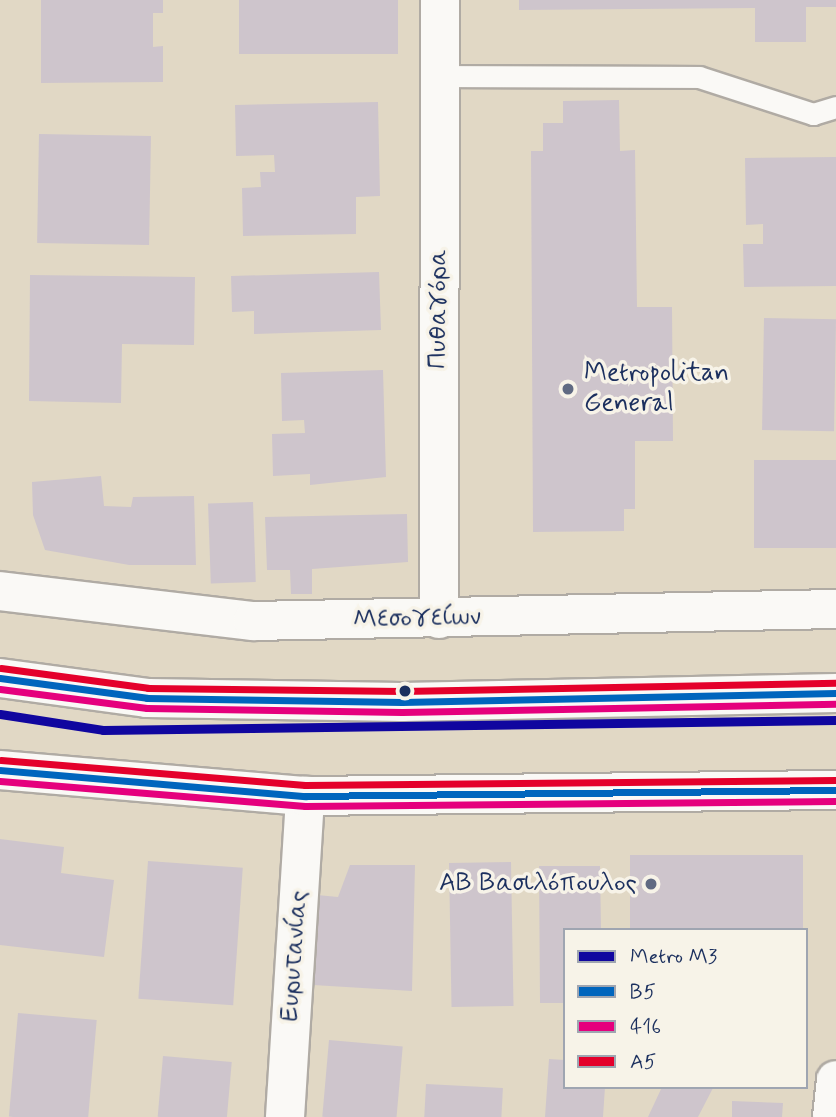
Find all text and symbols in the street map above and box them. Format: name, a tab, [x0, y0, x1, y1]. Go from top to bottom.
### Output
street label: Πυθαγόρα	[423, 249, 455, 369]
place label: Metropolitan General	[584, 358, 729, 420]
marker: Metropolitan General	[558, 379, 578, 399]
street label: Μεσογείων	[353, 602, 481, 636]
unlabelled marker	[398, 684, 412, 698]
place label: ΑΒ Βασιλόπουλος	[439, 868, 637, 900]
marker: ΑΒ Βασιλόπουλος	[643, 876, 659, 892]
street label: Ευρυτανίας	[275, 889, 315, 1023]
legend	[563, 928, 808, 1089]
text: Metro Μ3	[630, 943, 717, 971]
text: Β5	[630, 978, 656, 1006]
text: 416	[630, 1013, 661, 1041]
text: A5	[630, 1048, 656, 1076]

